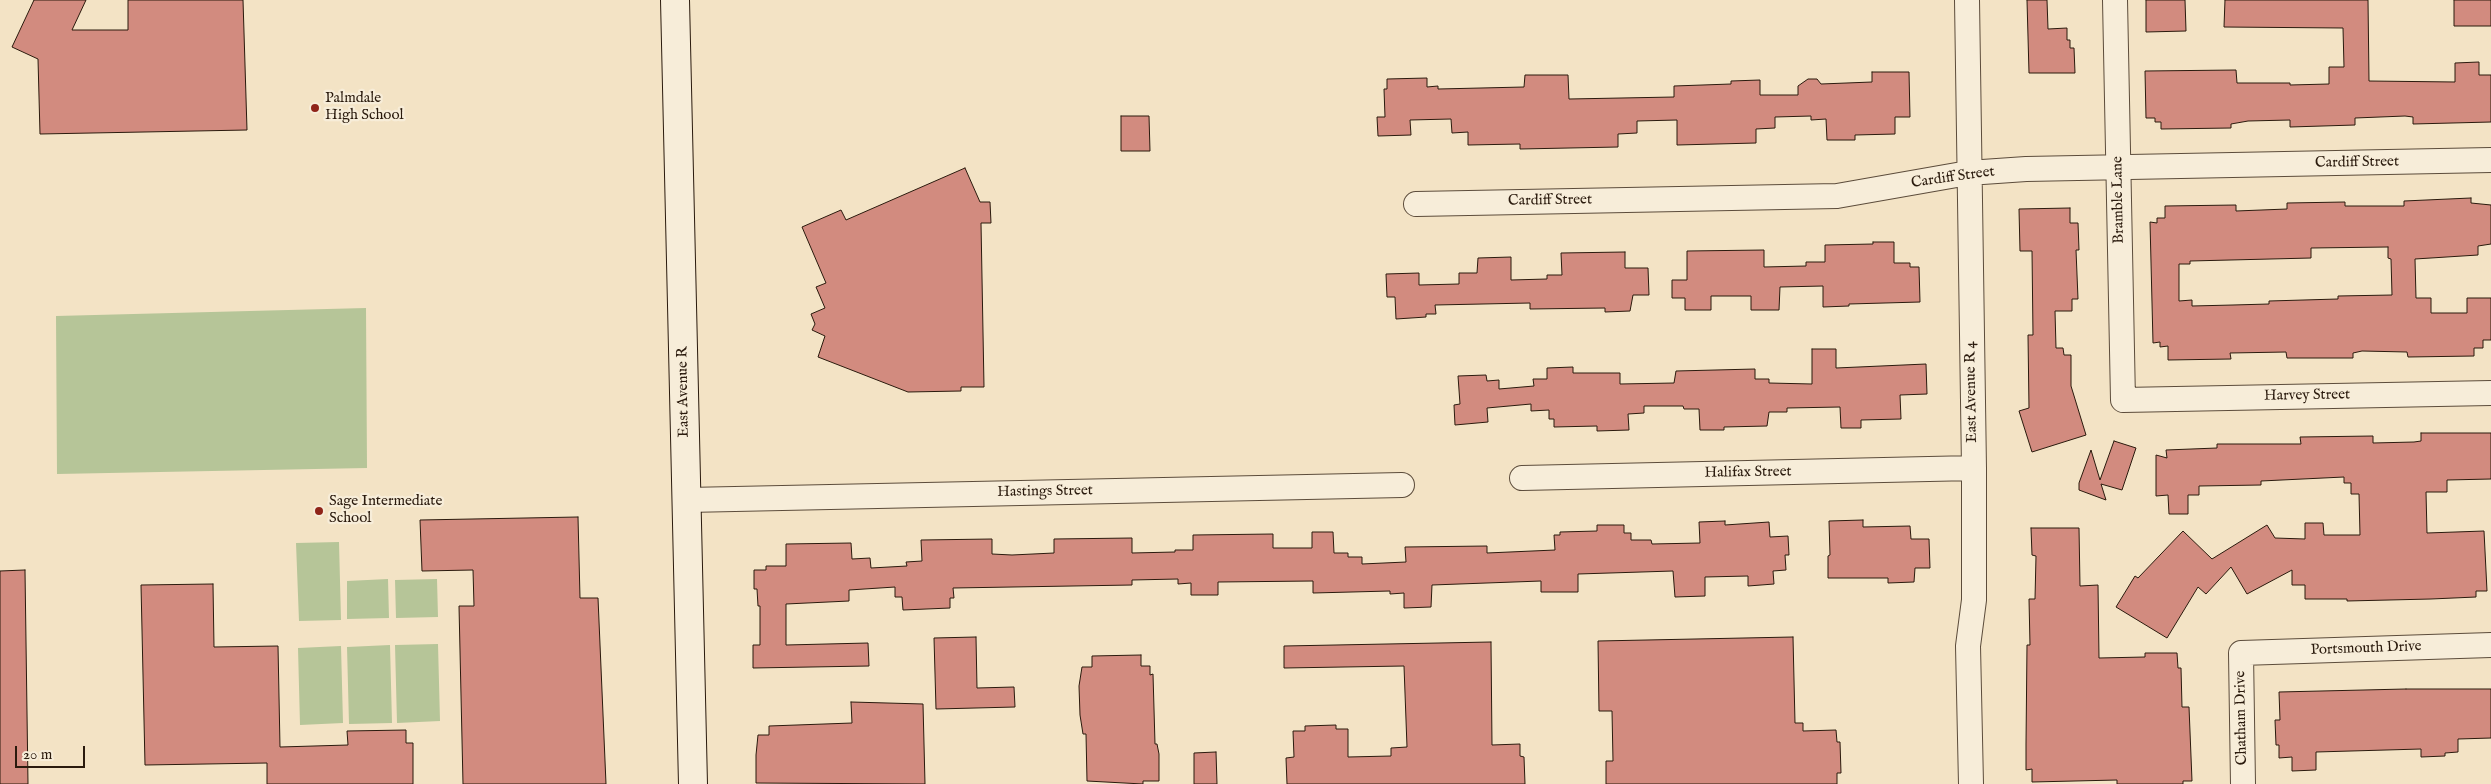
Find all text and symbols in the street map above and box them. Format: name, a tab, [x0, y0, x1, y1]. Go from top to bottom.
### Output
place label: Palmdale High School	[325, 90, 404, 125]
marker: Palmdale High School	[309, 102, 321, 114]
street label: Cardiff Street	[2315, 153, 2399, 173]
street label: Bramble Lane	[2109, 156, 2129, 244]
street label: Cardiff Street	[1910, 163, 1996, 193]
street label: Cardiff Street	[1508, 191, 1592, 211]
street label: East Avenue R 4	[1962, 341, 1982, 443]
street label: East Avenue R	[674, 346, 694, 438]
street label: Harvey Street	[2264, 386, 2350, 406]
street label: Halifax Street	[1704, 463, 1792, 483]
street label: Hastings Street	[997, 482, 1093, 502]
place label: Sage Intermediate School	[329, 493, 442, 528]
marker: Sage Intermediate School	[313, 505, 325, 517]
street label: Portsmouth Drive	[2310, 638, 2422, 660]
street label: Chatham Drive	[2232, 671, 2252, 765]
scale bar	[18, 736, 88, 768]
text: 20 m	[23, 745, 52, 764]

